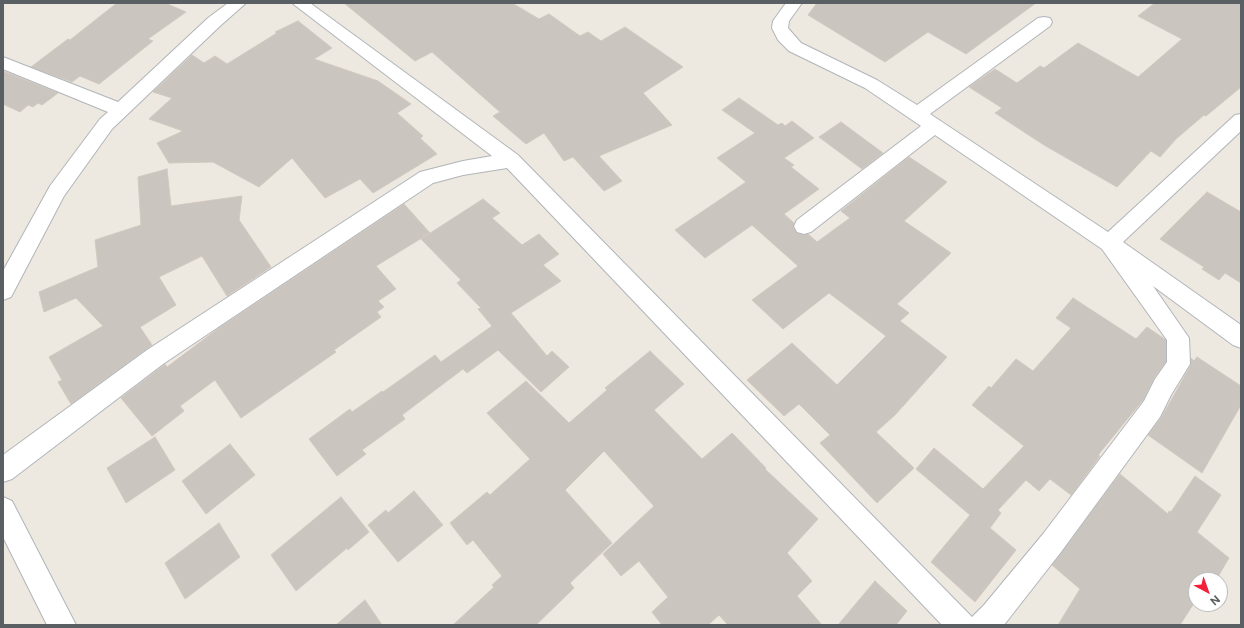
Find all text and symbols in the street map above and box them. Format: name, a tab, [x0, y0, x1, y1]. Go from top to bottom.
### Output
north arrow	[1188, 572, 1228, 612]
text: N	[1208, 593, 1222, 608]

